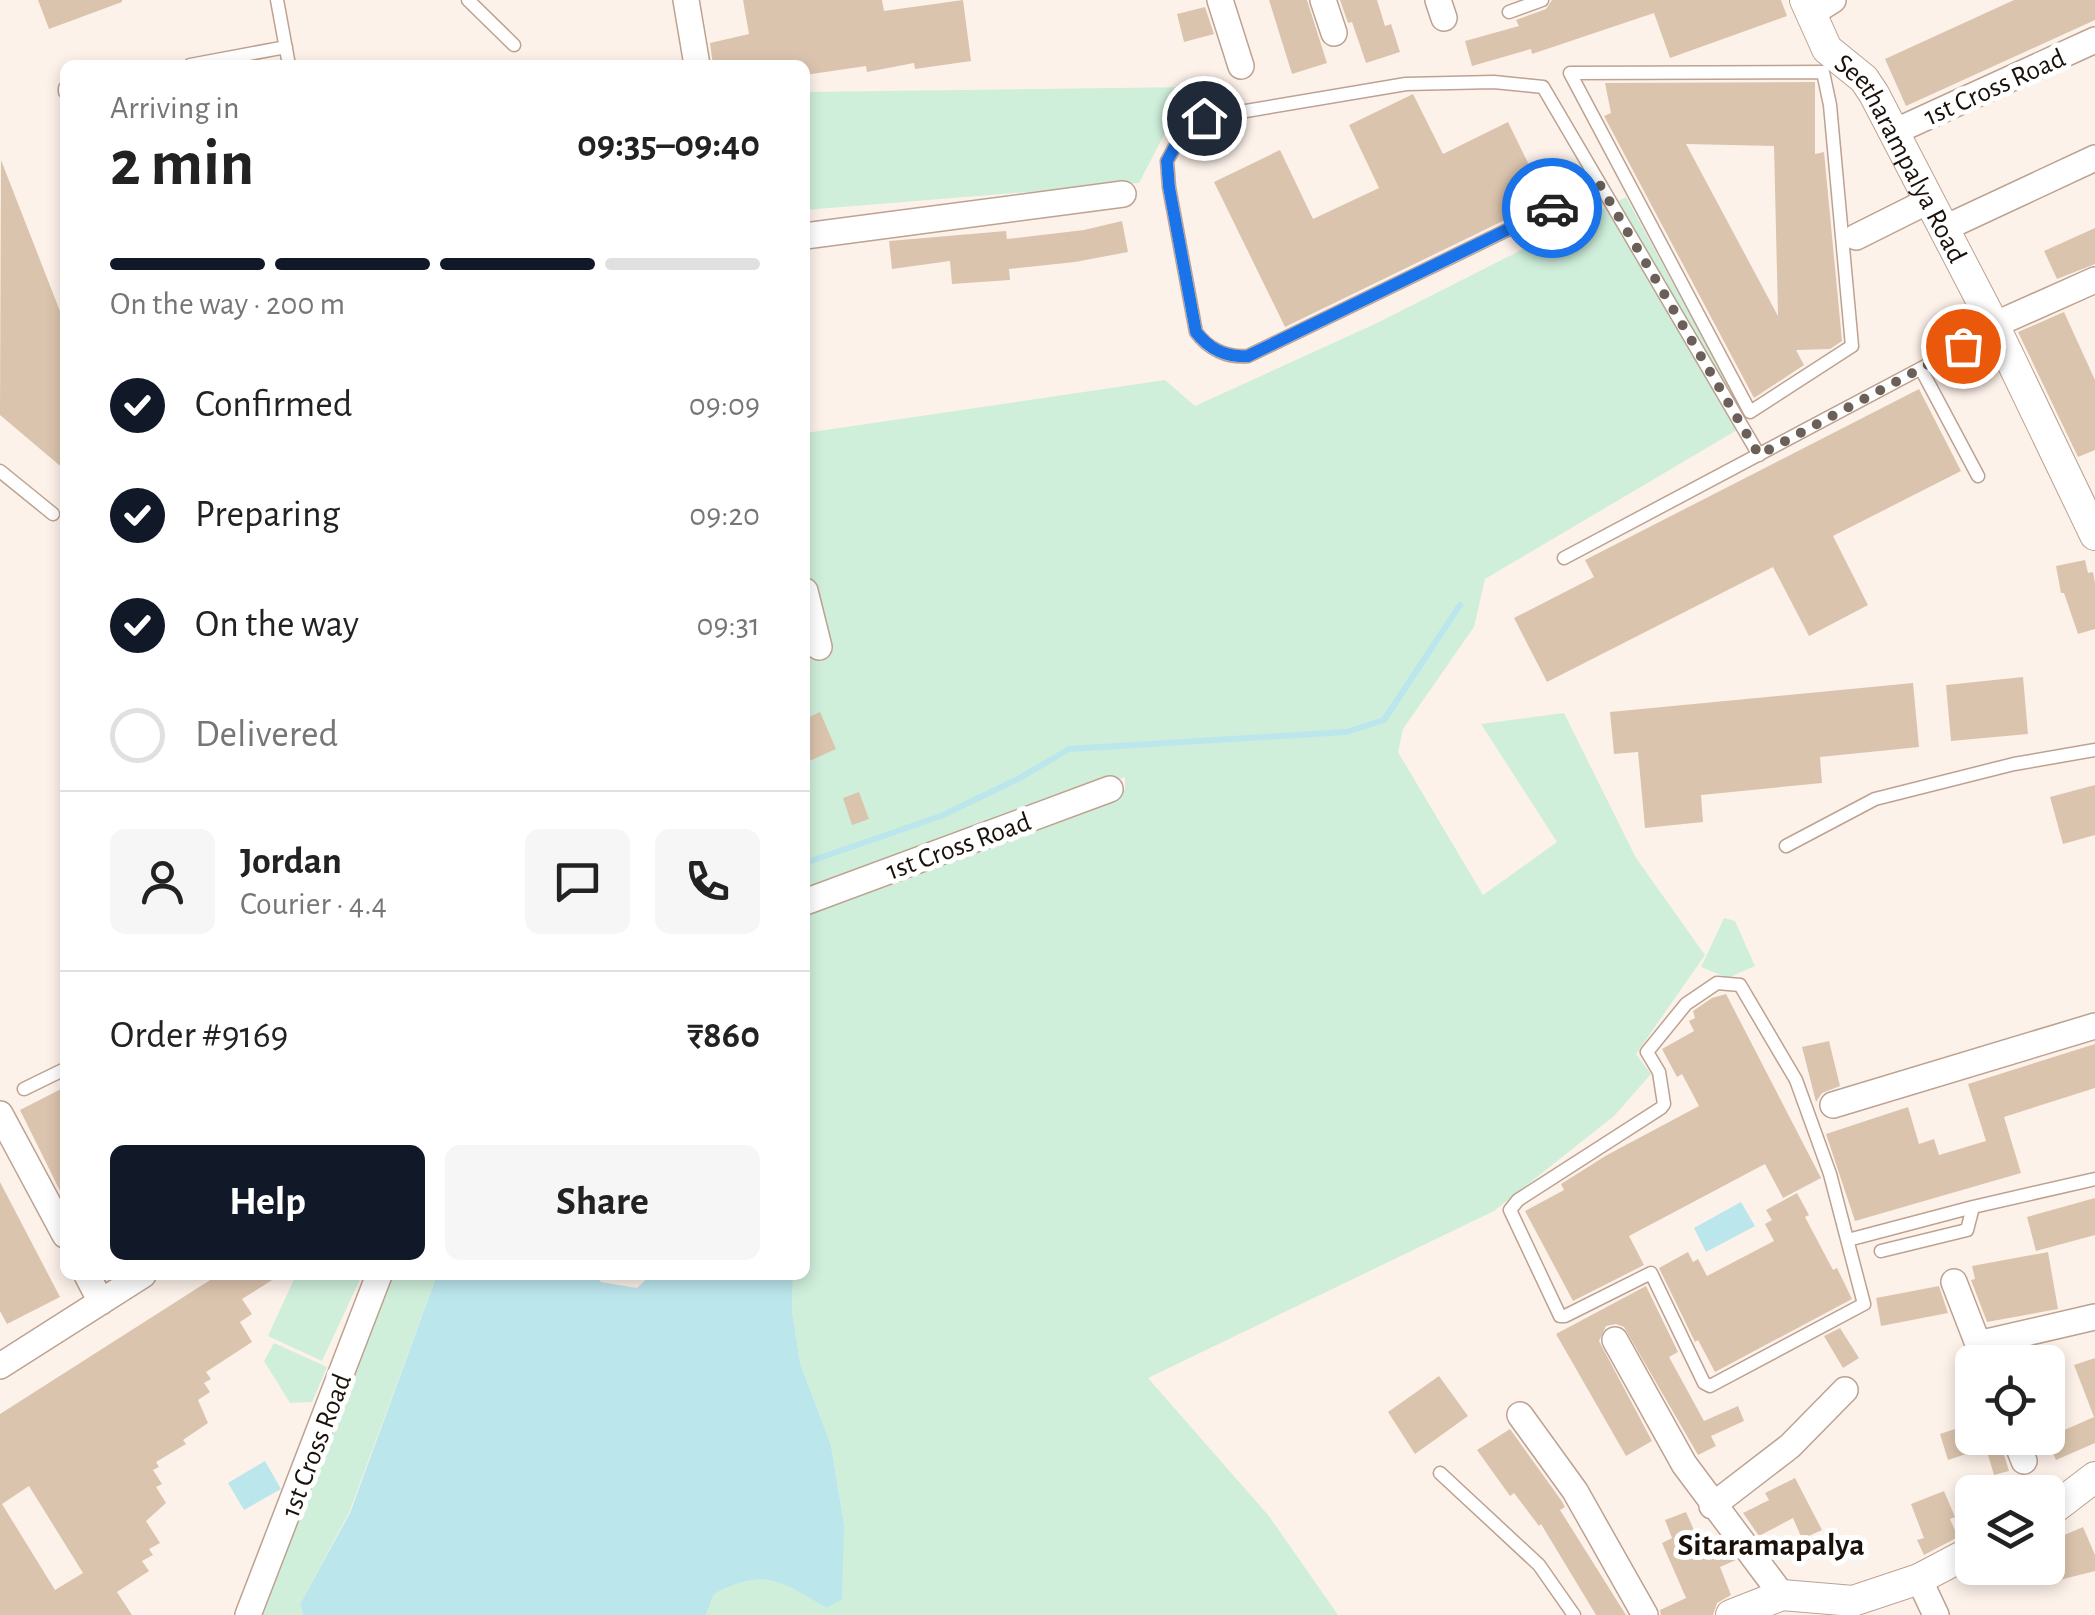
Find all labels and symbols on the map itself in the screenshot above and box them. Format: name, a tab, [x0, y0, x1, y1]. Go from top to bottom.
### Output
street label: 1st Cross Road	[1920, 44, 2070, 131]
street label: Seetharampalya Road	[1829, 49, 1971, 268]
pin	[1162, 76, 1247, 161]
courier	[1502, 158, 1602, 258]
pin	[1921, 304, 2006, 389]
street label: 1st Cross Road	[883, 808, 1035, 886]
street label: 1st Cross Road	[277, 1370, 357, 1521]
district label: Sitaramapalya	[1677, 1529, 1865, 1561]

